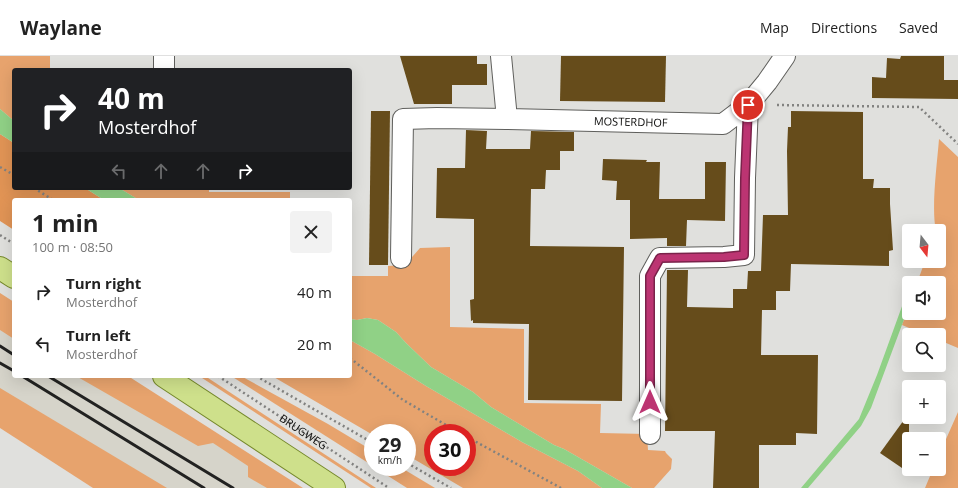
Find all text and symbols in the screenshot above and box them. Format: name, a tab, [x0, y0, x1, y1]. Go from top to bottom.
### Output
text: Waylane	[20, 15, 102, 41]
text: Map	[760, 18, 789, 37]
text: Directions	[811, 18, 877, 37]
text: Saved	[899, 18, 938, 37]
text: 40 m	[98, 79, 165, 117]
icon: right	[32, 84, 84, 136]
pin	[731, 88, 765, 122]
icon: arrive	[737, 94, 759, 116]
street label: MOSTERDHOF	[594, 113, 668, 130]
text: Mosterdhof	[98, 115, 196, 139]
icon: left	[108, 160, 130, 182]
icon: ahead	[150, 160, 172, 182]
icon: ahead	[192, 160, 214, 182]
icon: right	[234, 160, 256, 182]
text: 1 min	[32, 206, 99, 239]
button: close	[290, 211, 332, 253]
north arrow	[902, 224, 946, 268]
map controls	[902, 224, 946, 476]
text: 100 m · 08:50	[32, 238, 113, 256]
text: Turn right	[66, 273, 141, 293]
button: sound	[902, 276, 946, 320]
icon: right	[32, 281, 54, 303]
text: 40 m	[297, 282, 332, 302]
text: Mosterdhof	[66, 293, 137, 311]
text: Turn left	[66, 325, 131, 345]
button: search	[902, 328, 946, 372]
icon: left	[32, 333, 54, 355]
text: 20 m	[297, 334, 332, 354]
text: Mosterdhof	[66, 345, 137, 363]
button: +	[902, 380, 946, 424]
position arrow	[629, 381, 671, 423]
street label: BRUGWEG	[277, 410, 330, 453]
speed limit sign: 30	[424, 424, 476, 476]
text: 29	[379, 431, 401, 458]
button: −	[902, 432, 946, 476]
text: km/h	[378, 453, 402, 467]

